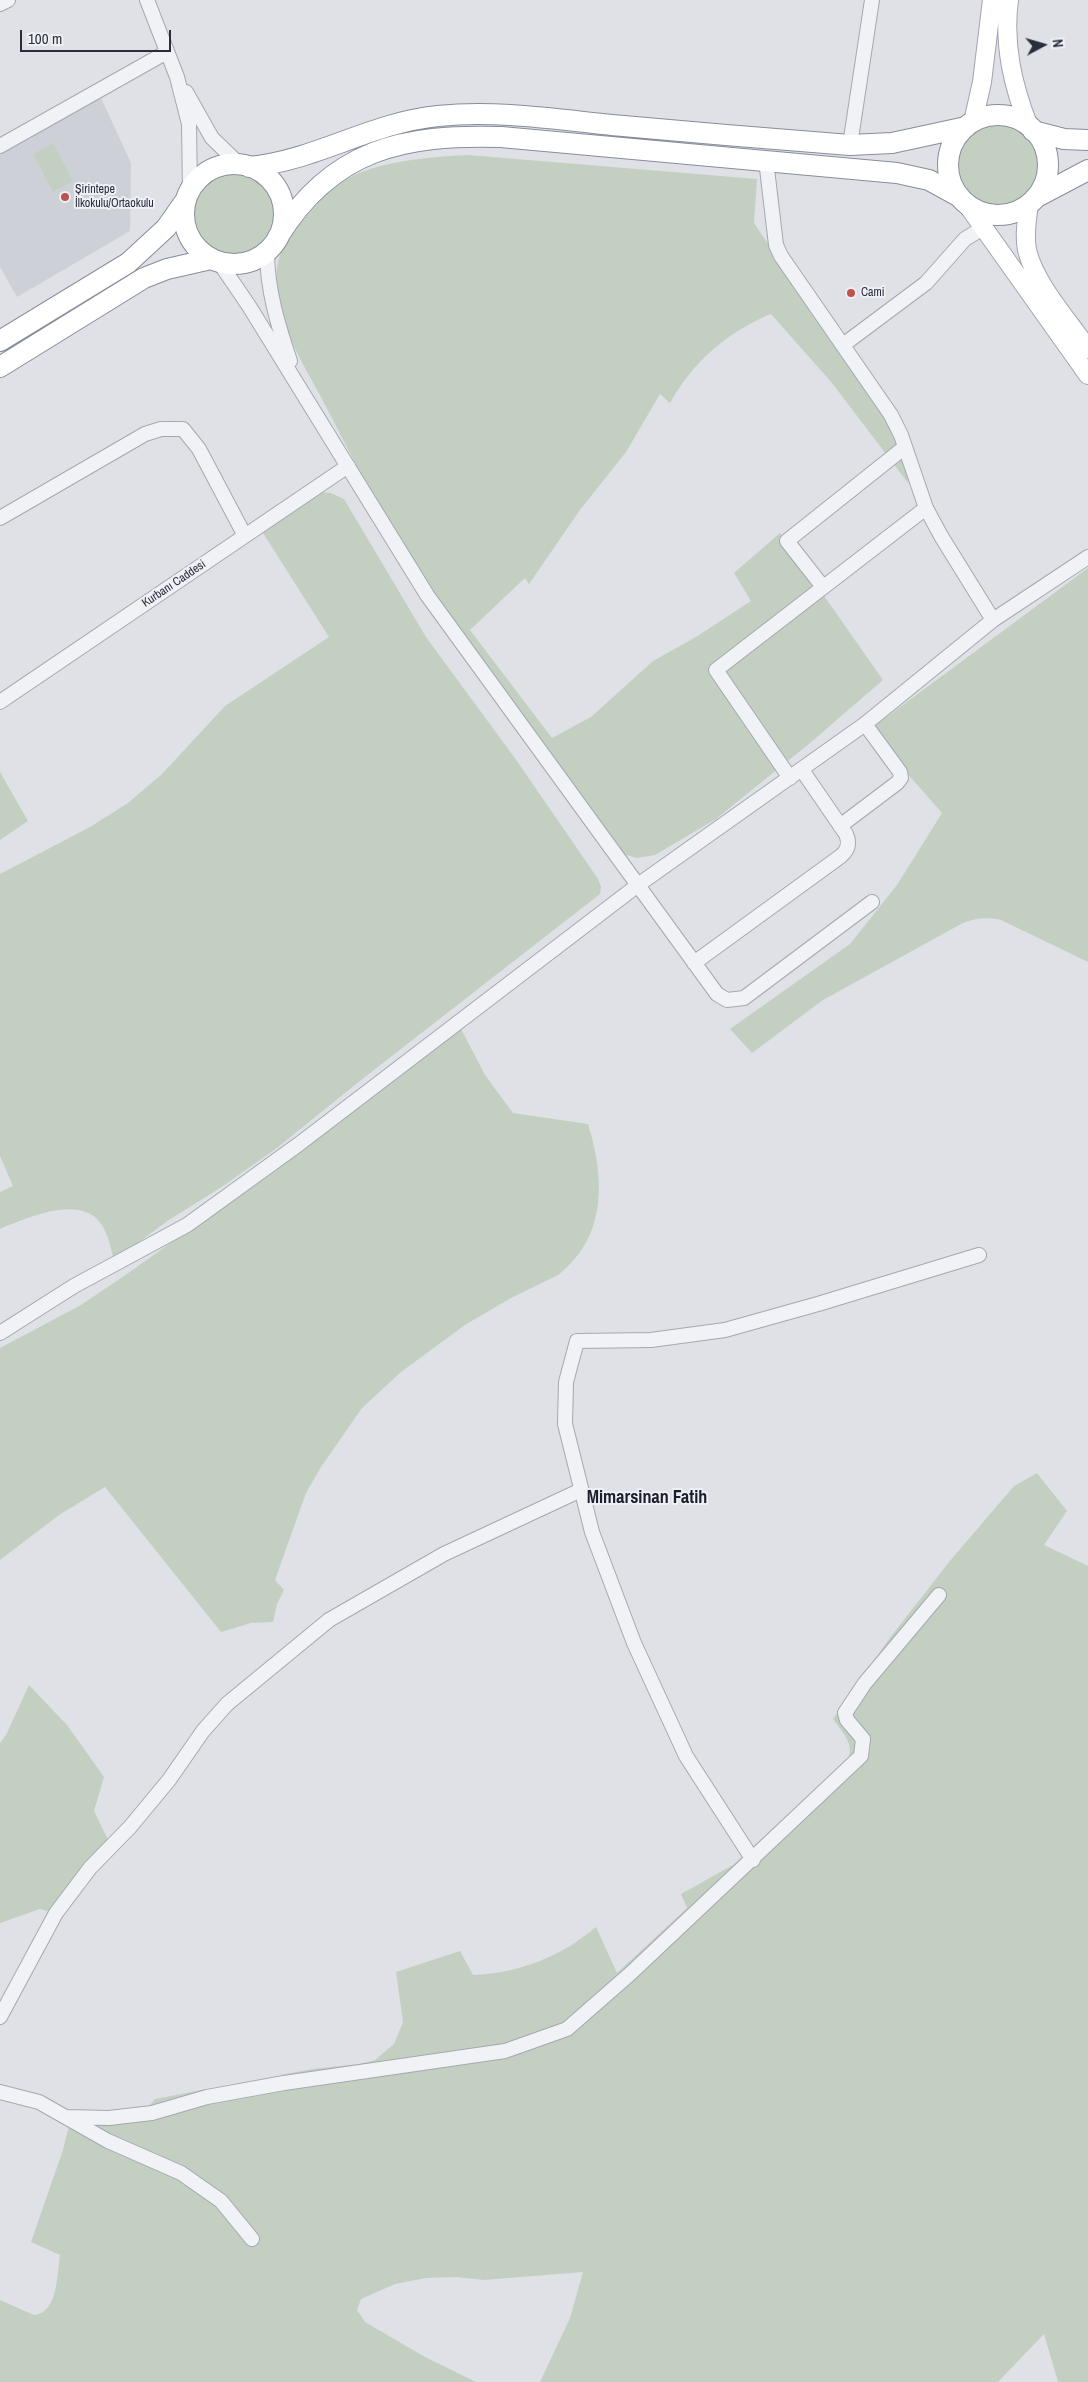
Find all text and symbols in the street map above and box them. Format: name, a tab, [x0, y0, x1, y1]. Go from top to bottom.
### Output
scale bar	[22, 20, 174, 52]
north arrow	[1018, 20, 1068, 70]
text: 100 m	[28, 28, 62, 49]
text: N	[1049, 38, 1067, 48]
place label: Şirintepe İlkokulu/Ortaokulu	[75, 183, 154, 211]
marker: Şirintepe İlkokulu/Ortaokulu	[59, 191, 71, 203]
place label: Cami	[861, 286, 885, 300]
marker: Cami	[845, 287, 857, 299]
street label: Kurbanı Caddesi	[139, 557, 209, 611]
district label: Mimarsinan Fatih	[587, 1487, 707, 1509]

